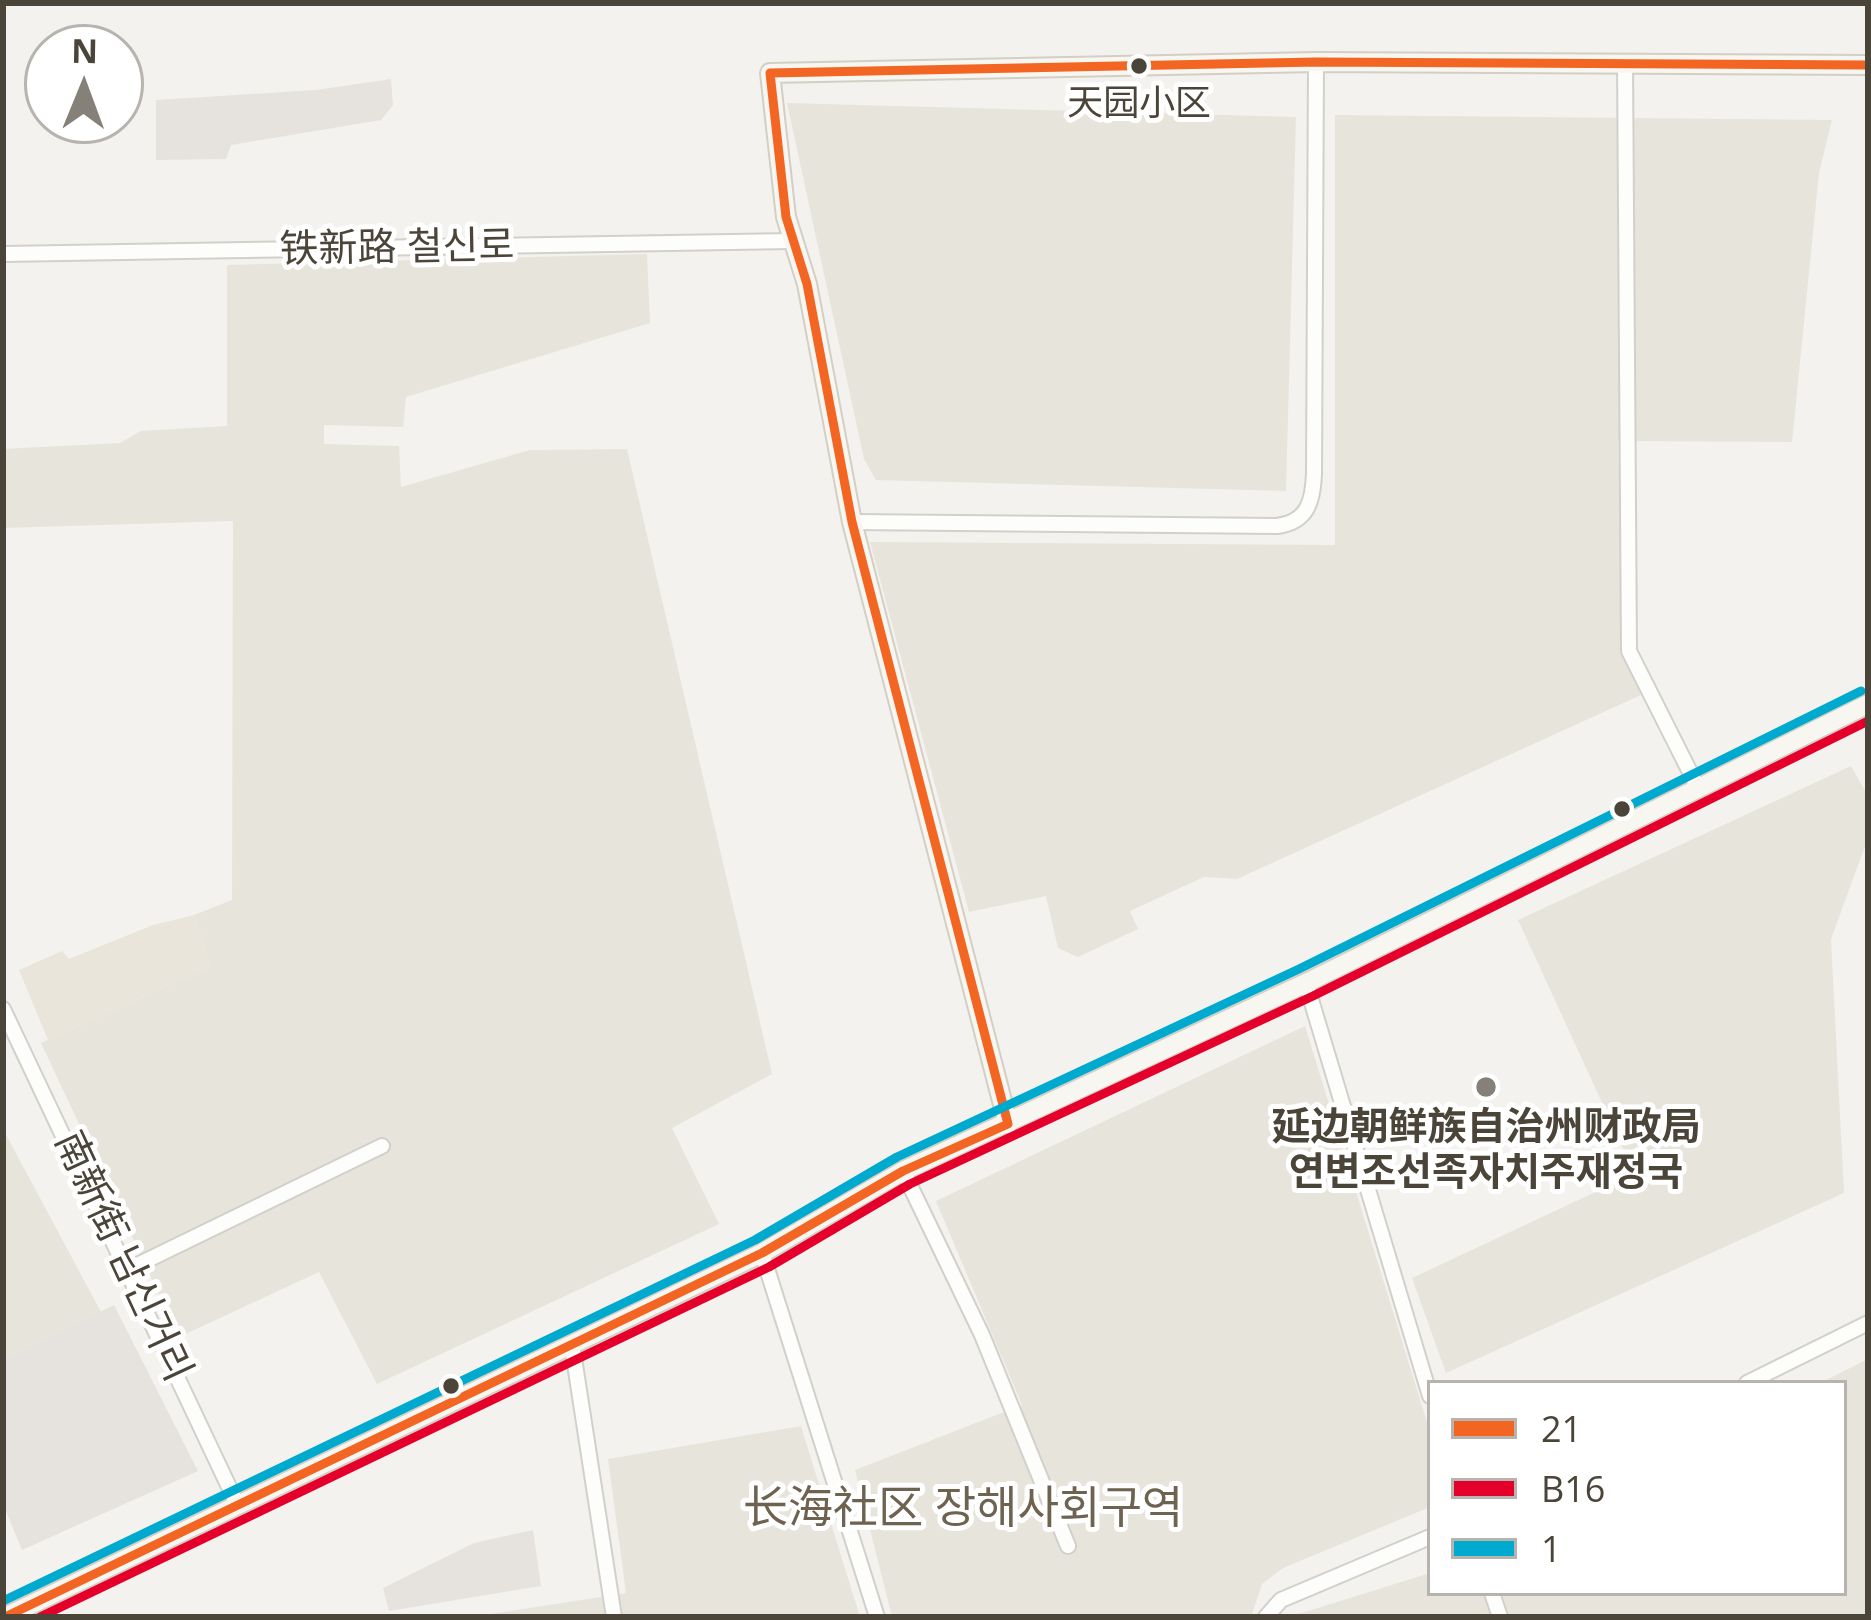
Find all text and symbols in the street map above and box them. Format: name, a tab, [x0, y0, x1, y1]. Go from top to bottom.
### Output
north arrow	[24, 24, 144, 144]
text: N	[71, 28, 98, 73]
marker: 天园小区	[1128, 55, 1150, 77]
place label: 天园小区	[1067, 83, 1211, 127]
street label: 铁新路 철신로	[279, 224, 515, 274]
unlabelled marker	[1611, 798, 1633, 820]
marker: 延边朝鲜族自治州财政局 연변조선족자치주재정국	[1473, 1074, 1499, 1100]
place label: 延边朝鲜族自治州财政局 연변조선족자치주재정국	[1272, 1106, 1700, 1197]
street label: 南新街 남신거리	[44, 1124, 200, 1390]
unlabelled marker	[440, 1375, 462, 1397]
legend	[1427, 1380, 1847, 1596]
text: 21	[1541, 1404, 1582, 1453]
text: B16	[1541, 1464, 1605, 1513]
district label: 长海社区 장해사회구역	[743, 1483, 1183, 1537]
text: 1	[1541, 1524, 1562, 1573]

